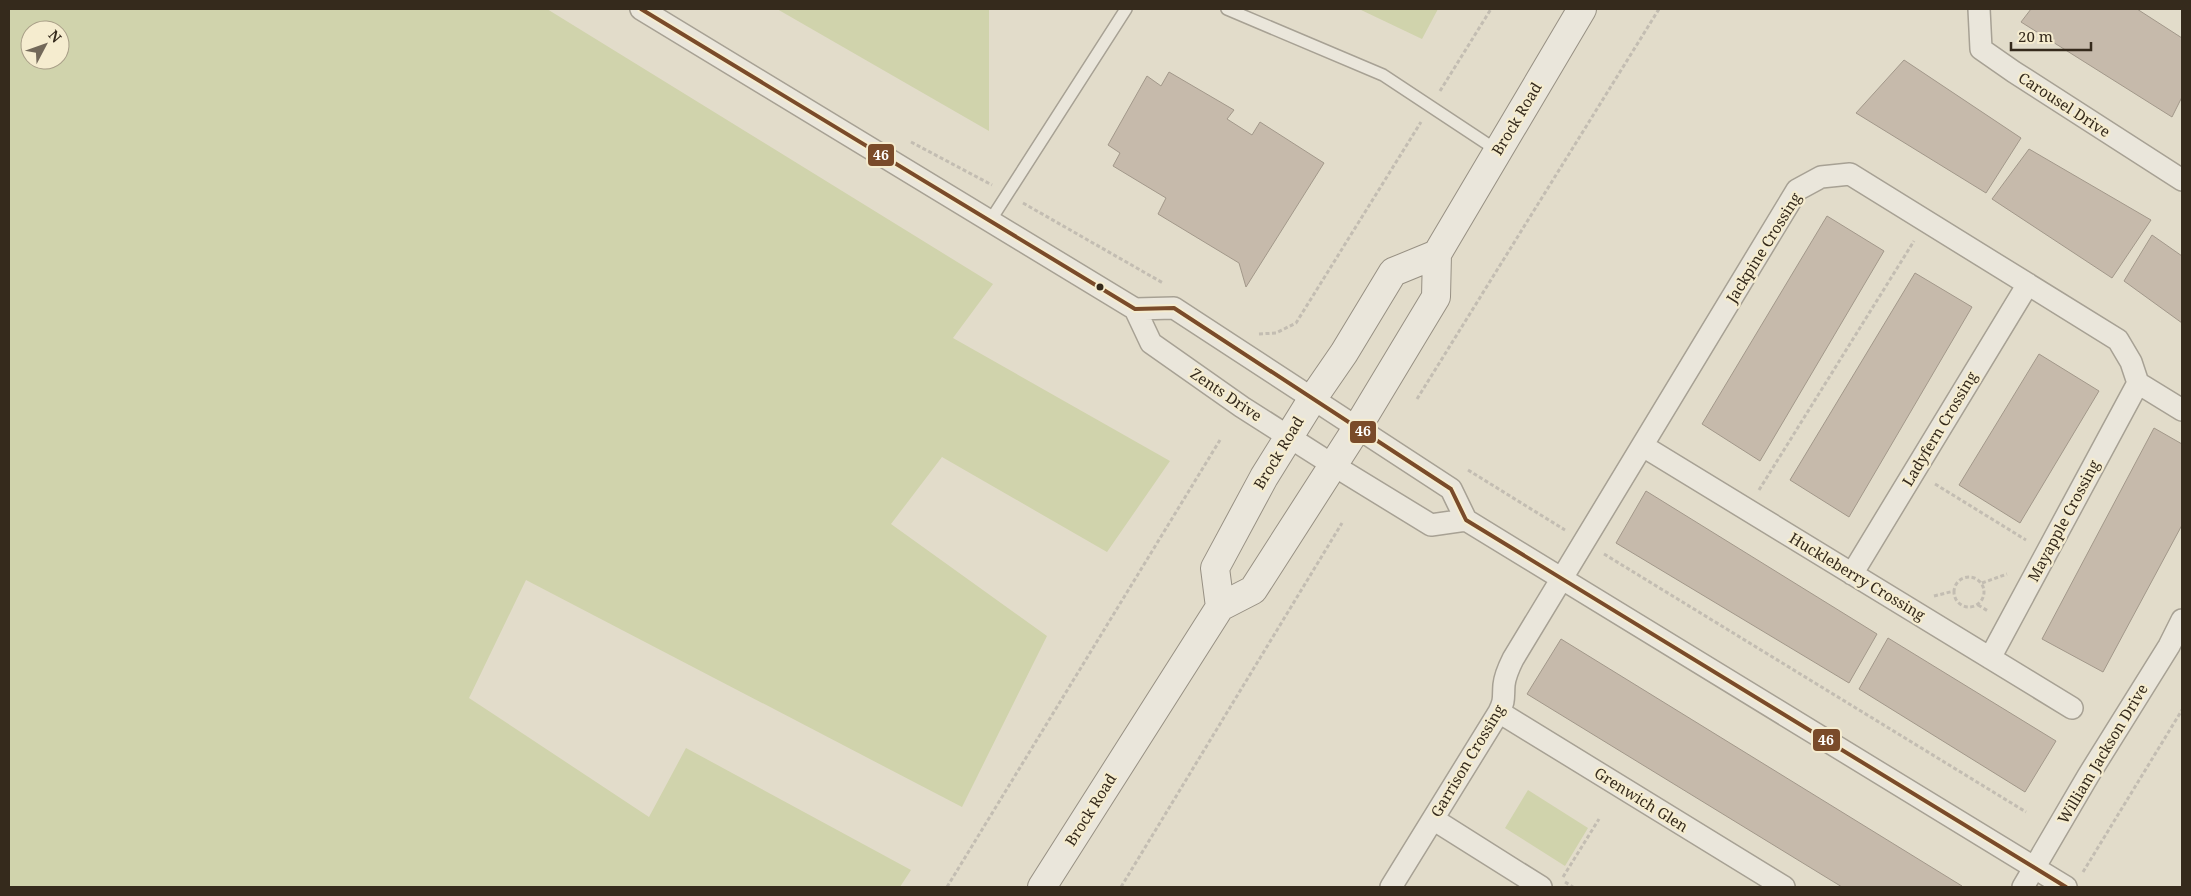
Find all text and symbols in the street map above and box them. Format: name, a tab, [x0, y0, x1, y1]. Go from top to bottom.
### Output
north arrow	[20, 20, 70, 70]
scale bar	[2011, 20, 2091, 52]
text: N	[44, 26, 66, 47]
text: 20 m	[2018, 26, 2053, 46]
street label: Carousel Drive	[2015, 67, 2114, 141]
street label: Brock Road	[1487, 78, 1546, 159]
line badge: 46	[867, 143, 895, 167]
text: 46	[873, 145, 889, 164]
street label: Jackpine Crossing	[1721, 188, 1805, 307]
unlabelled marker	[1095, 282, 1105, 292]
street label: Zents Drive	[1187, 363, 1266, 425]
street label: Ladyfern Crossing	[1897, 367, 1981, 490]
street label: Brock Road	[1249, 412, 1308, 493]
line badge: 46	[1349, 420, 1377, 444]
text: 46	[1355, 421, 1371, 440]
street label: Mayapple Crossing	[2023, 456, 2104, 585]
street label: Huckleberry Crossing	[1786, 528, 1929, 625]
street label: William Jackson Drive	[2052, 680, 2152, 827]
street label: Garrison Crossing	[1426, 700, 1509, 821]
line badge: 46	[1812, 728, 1841, 752]
text: 46	[1818, 730, 1834, 749]
street label: Grenwich Glen	[1591, 762, 1693, 836]
street label: Brock Road	[1060, 770, 1120, 849]

